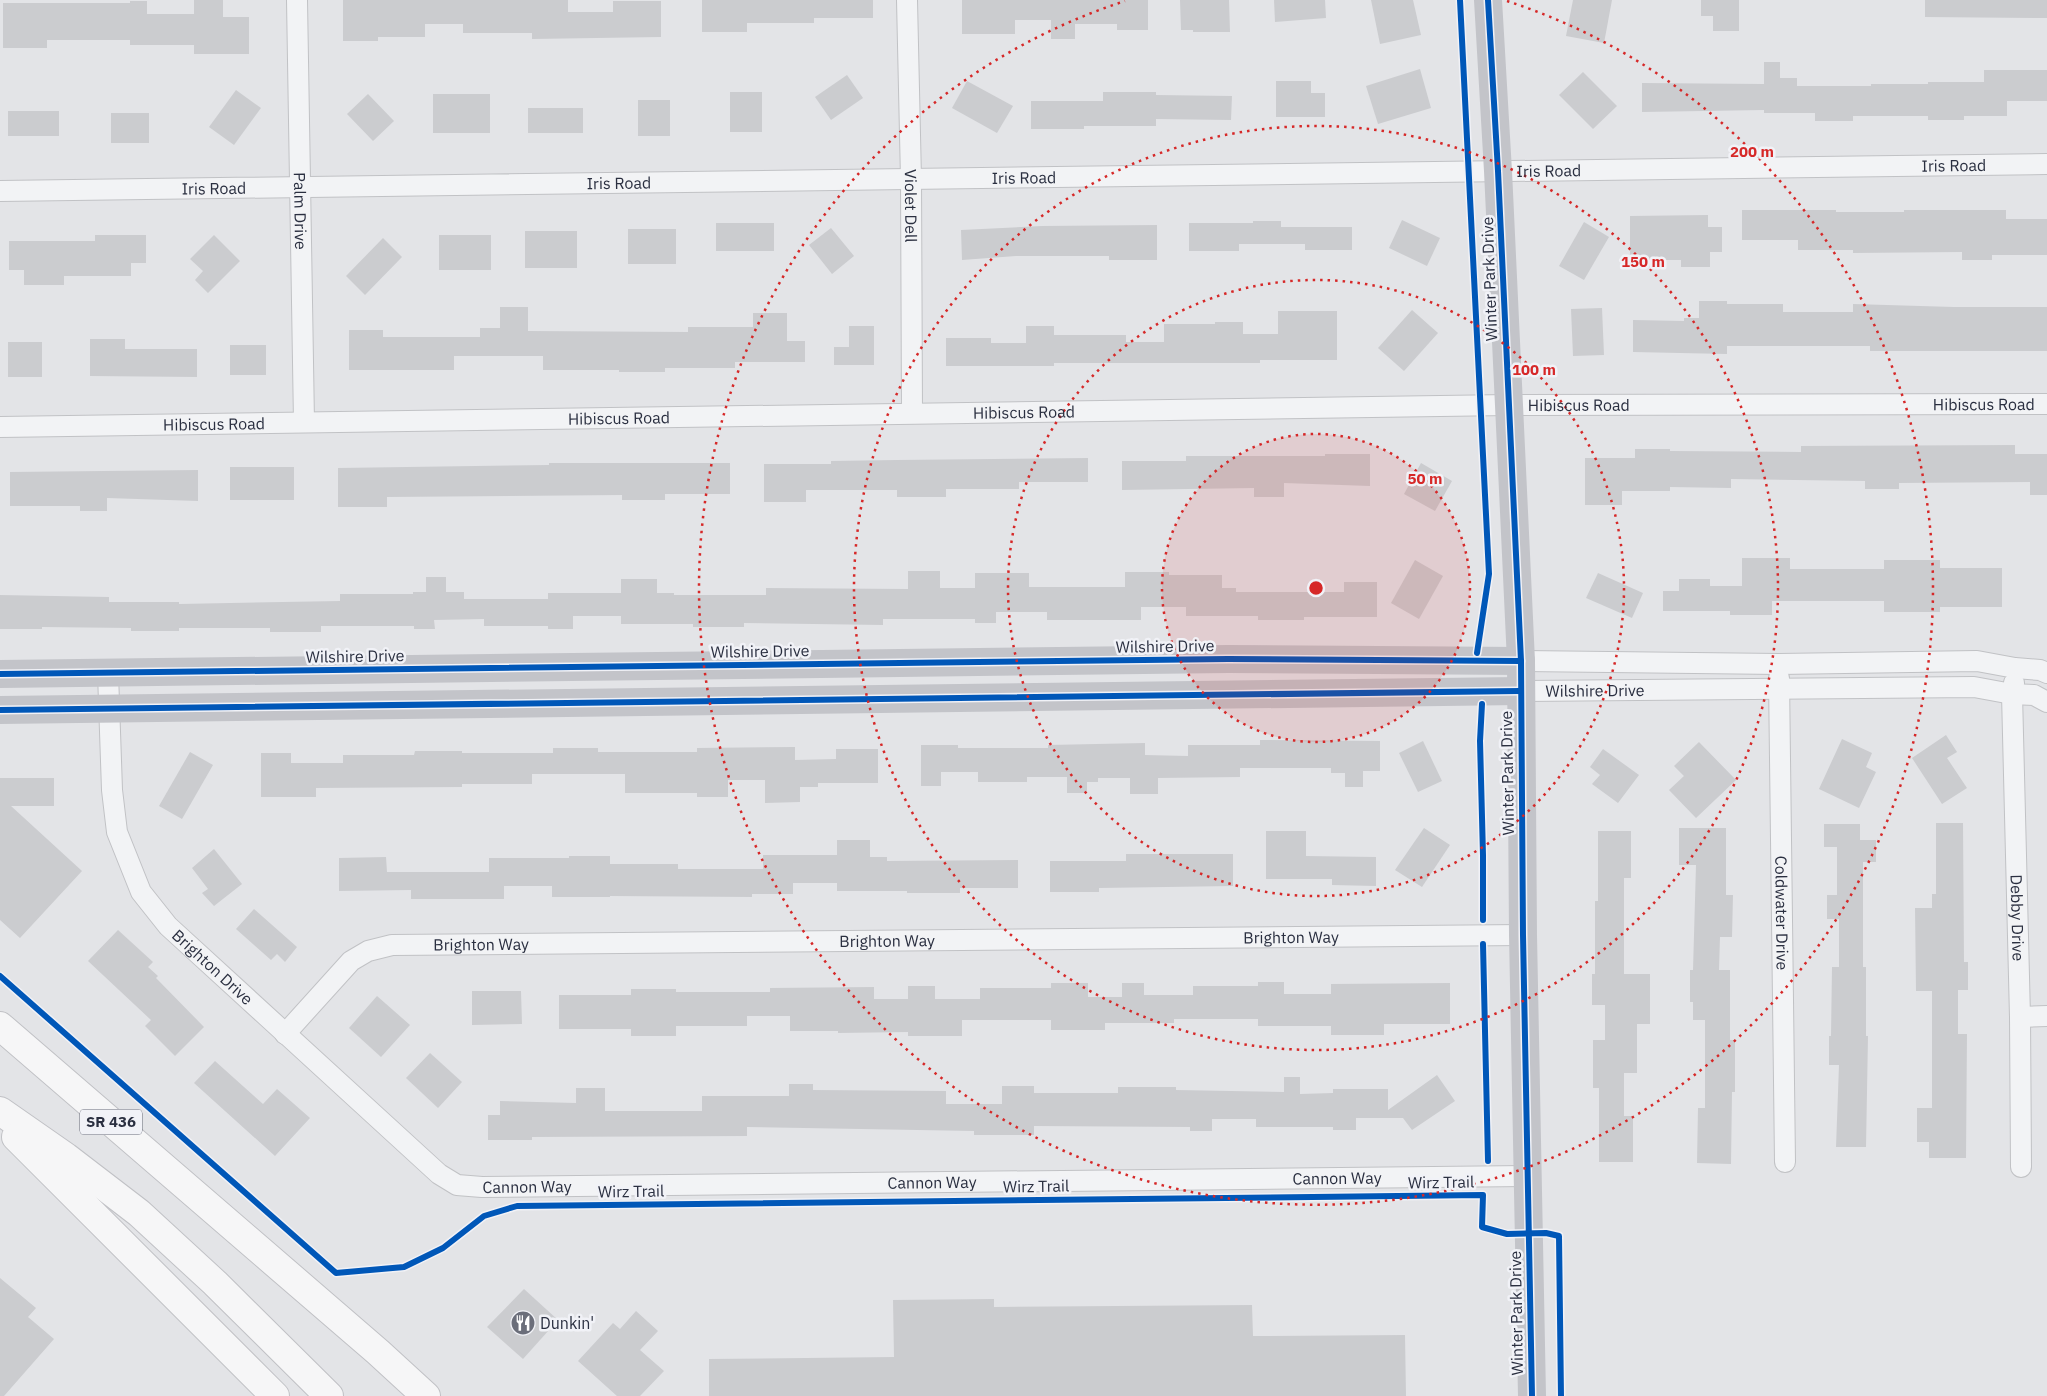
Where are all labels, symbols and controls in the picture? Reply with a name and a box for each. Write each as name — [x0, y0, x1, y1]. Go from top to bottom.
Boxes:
text: 200 m — [1730, 142, 1774, 161]
street label: Iris Road — [1921, 155, 1986, 176]
street label: Iris Road — [1516, 160, 1581, 181]
street label: Iris Road — [991, 167, 1056, 188]
street label: Violet Dell — [901, 169, 921, 243]
street label: Palm Drive — [290, 172, 311, 250]
street label: Iris Road — [586, 172, 651, 193]
street label: Iris Road — [182, 178, 246, 199]
street label: Winter Park Drive — [1477, 216, 1501, 342]
text: 150 m — [1621, 252, 1665, 271]
text: 100 m — [1512, 360, 1556, 379]
street label: Hibiscus Road — [1933, 394, 2035, 414]
street label: Hibiscus Road — [1528, 395, 1630, 415]
street label: Hibiscus Road — [973, 401, 1075, 423]
street label: Hibiscus Road — [568, 407, 670, 429]
street label: Hibiscus Road — [163, 413, 265, 435]
text: 50 m — [1408, 469, 1442, 488]
centre of rings — [1307, 579, 1325, 597]
street label: Wilshire Drive — [1115, 635, 1215, 657]
street label: Wilshire Drive — [710, 640, 810, 662]
street label: Wilshire Drive — [305, 645, 405, 667]
street label: Wilshire Drive — [1545, 680, 1645, 701]
street label: Winter Park Drive — [1496, 710, 1518, 835]
street label: Coldwater Drive — [1771, 856, 1793, 971]
street label: Debby Drive — [2006, 874, 2029, 962]
street label: Brighton Drive — [168, 925, 257, 1009]
street label: Brighton Way — [1243, 927, 1339, 947]
street label: Brighton Way — [839, 930, 935, 951]
street label: Brighton Way — [433, 934, 529, 955]
road number: SR 436 — [80, 1110, 142, 1134]
street label: Cannon Way — [1292, 1168, 1382, 1188]
street label: Wirz Trail — [1408, 1171, 1474, 1193]
street label: Cannon Way — [887, 1172, 977, 1193]
street label: Wirz Trail — [1003, 1175, 1069, 1197]
street label: Cannon Way — [482, 1176, 572, 1197]
street label: Wirz Trail — [598, 1180, 664, 1202]
street label: Winter Park Drive — [1505, 1250, 1527, 1375]
restaurant icon: Dunkin' — [510, 1310, 536, 1336]
place label: Dunkin' — [540, 1313, 594, 1333]

